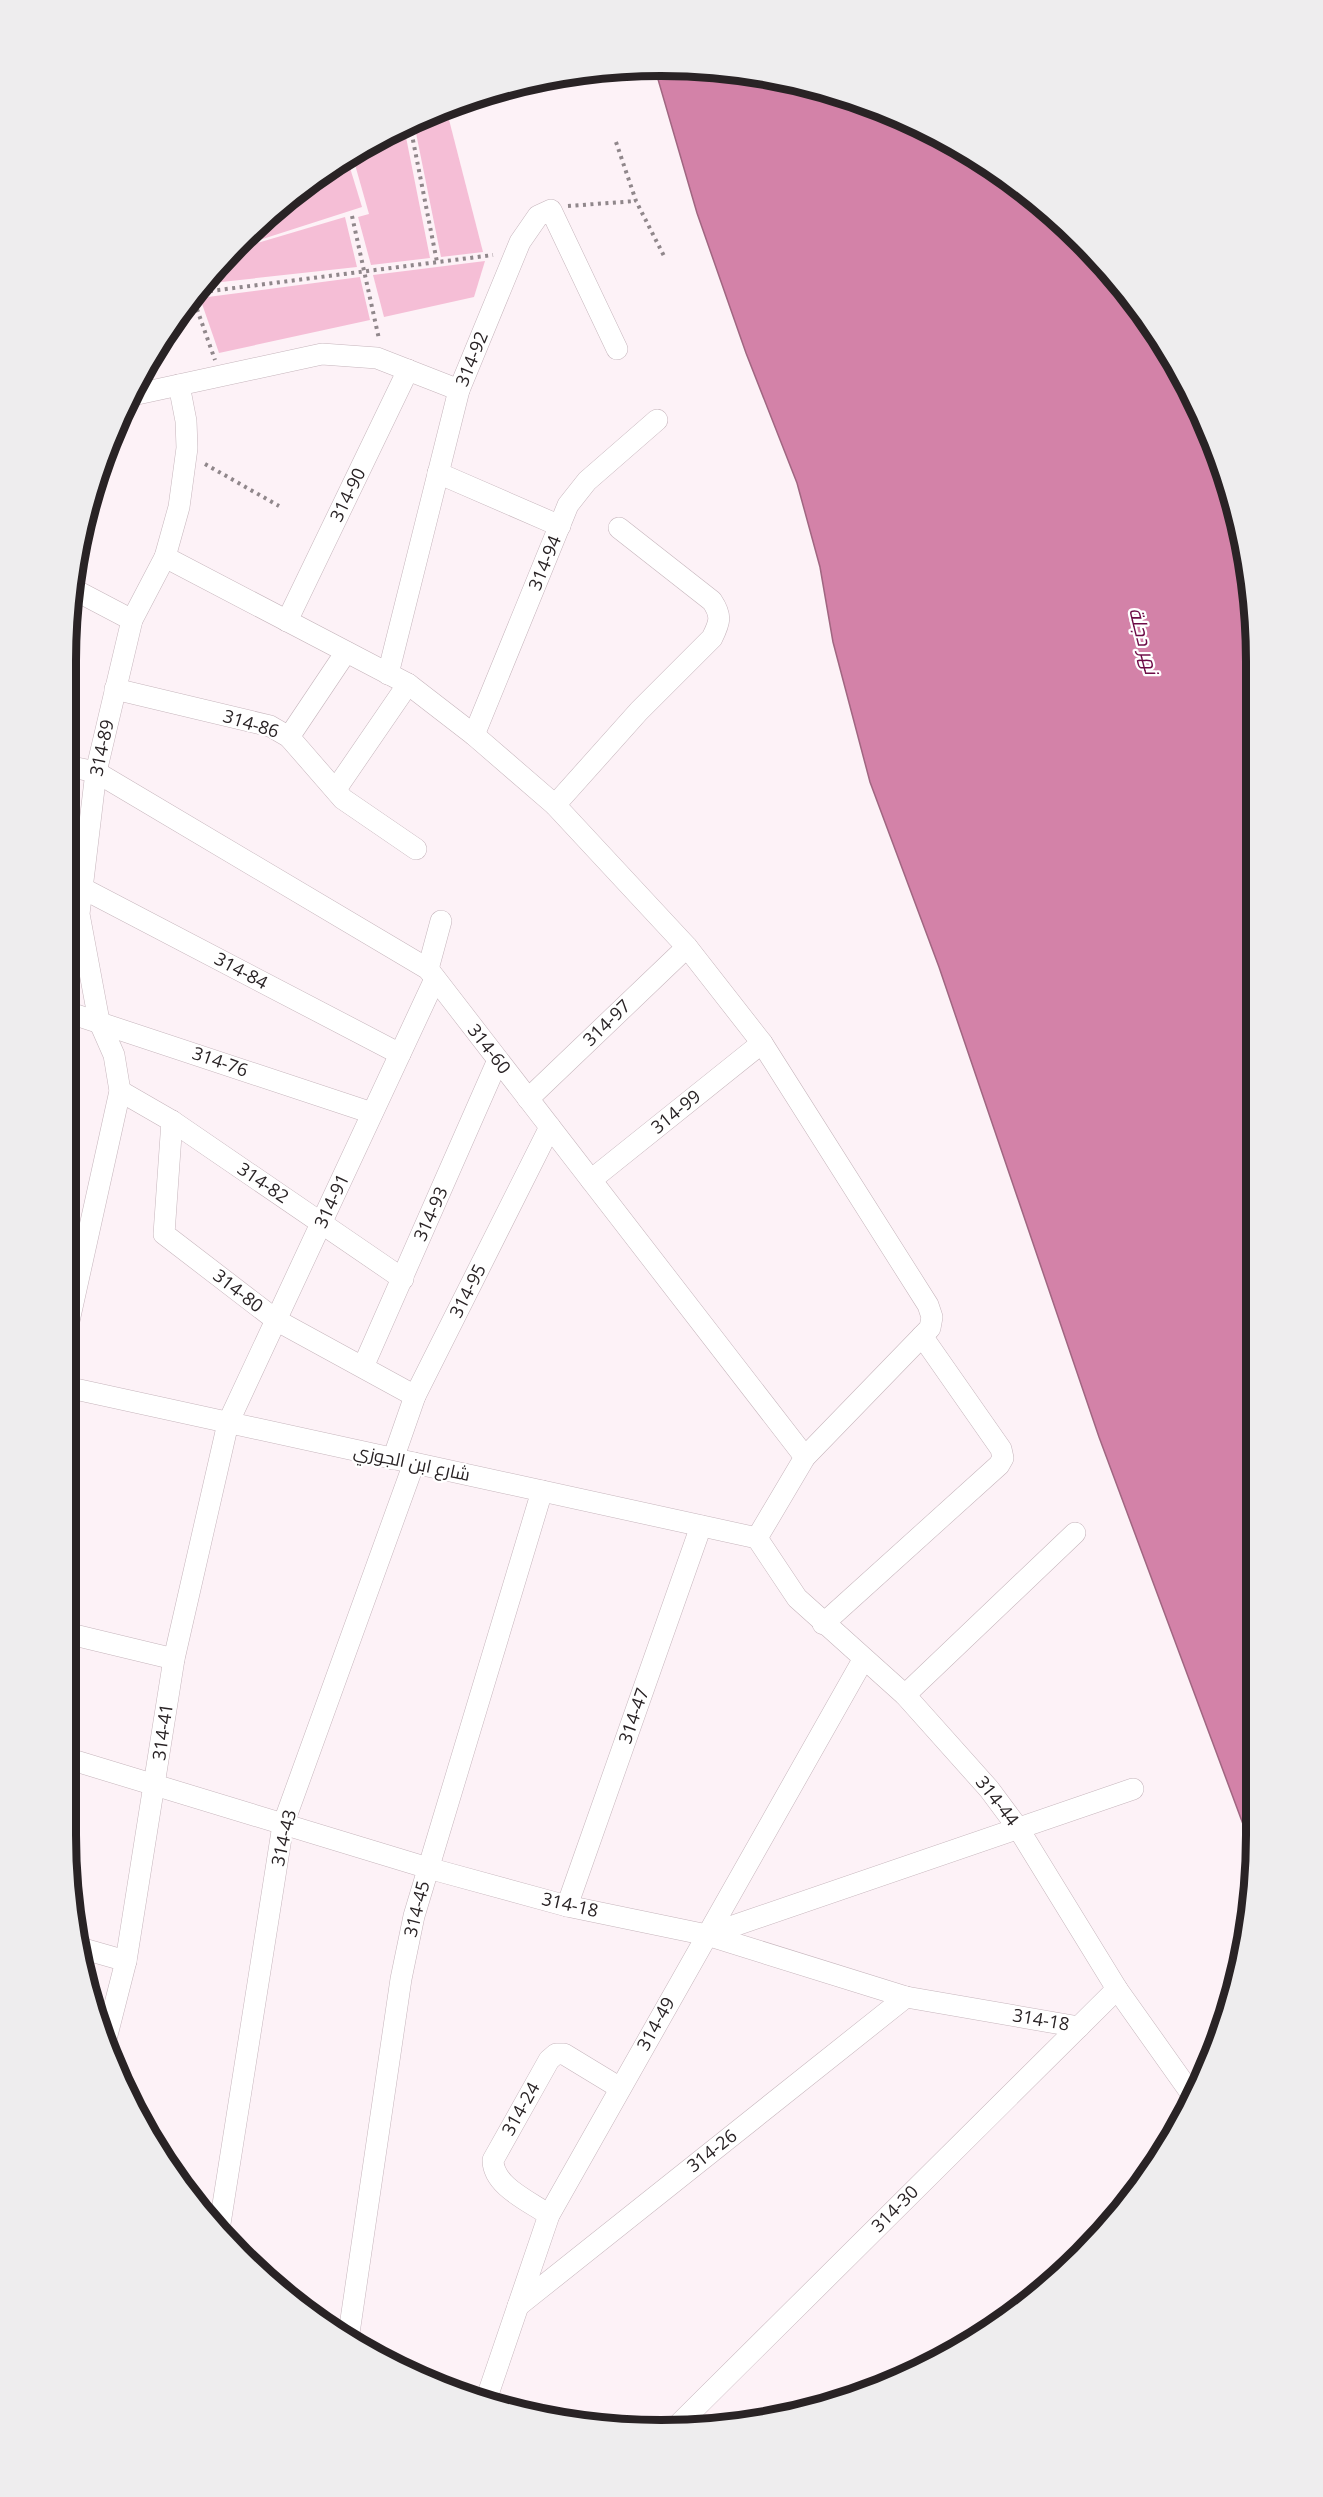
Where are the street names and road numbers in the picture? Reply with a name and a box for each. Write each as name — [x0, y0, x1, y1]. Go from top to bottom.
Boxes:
street label: 314-92 — [449, 328, 493, 390]
street label: 314-90 — [324, 464, 370, 526]
street label: 314-94 — [522, 532, 566, 594]
street label: 314-86 — [220, 703, 282, 743]
street label: 314-89 — [83, 717, 119, 778]
street label: 314-84 — [211, 946, 272, 994]
street label: 314-97 — [577, 994, 635, 1051]
street label: 314-60 — [463, 1018, 517, 1078]
street label: 314-76 — [189, 1040, 251, 1082]
street label: 314-99 — [646, 1084, 705, 1139]
street label: 314-82 — [233, 1156, 294, 1208]
street label: 314-91 — [308, 1170, 354, 1232]
street label: 314-93 — [407, 1183, 453, 1245]
street label: 314-95 — [443, 1260, 491, 1322]
street label: 314-80 — [209, 1263, 269, 1317]
street label: شارع ابن الجوزي — [351, 1438, 473, 1489]
street label: 314-47 — [612, 1685, 654, 1747]
street label: 314-41 — [146, 1702, 178, 1762]
street label: 314-44 — [971, 1770, 1025, 1830]
street label: 314-43 — [265, 1807, 301, 1868]
street label: 314-45 — [397, 1878, 435, 1939]
street label: 314-18 — [540, 1886, 601, 1922]
street label: 314-49 — [631, 1993, 680, 2054]
street label: 314-18 — [1011, 2002, 1071, 2036]
street label: 314-24 — [496, 2078, 545, 2139]
street label: 314-26 — [681, 2123, 741, 2177]
street label: 314-30 — [866, 2180, 923, 2237]

